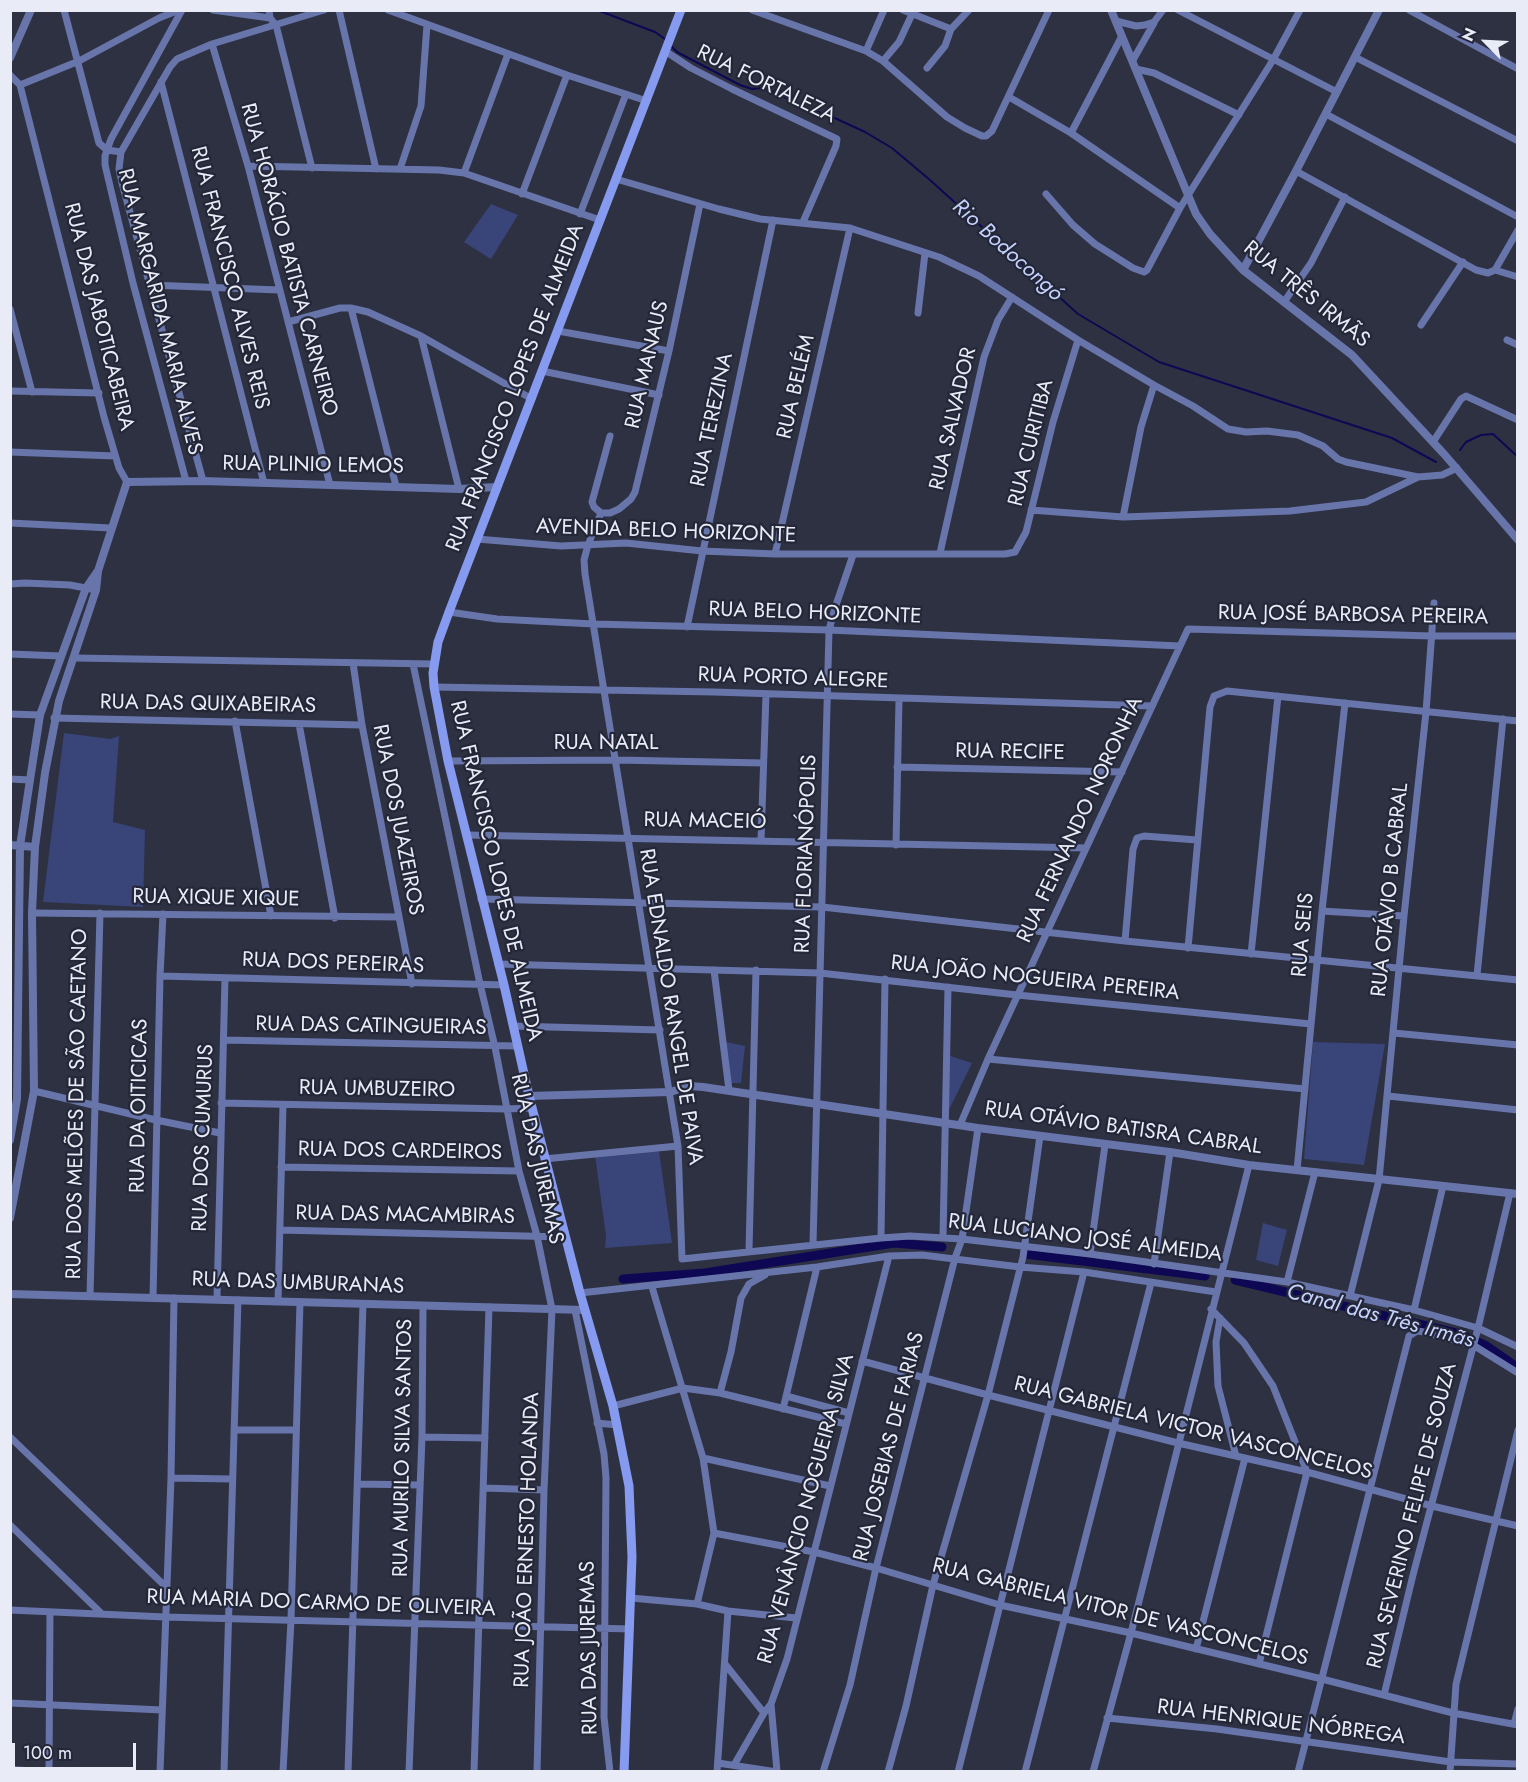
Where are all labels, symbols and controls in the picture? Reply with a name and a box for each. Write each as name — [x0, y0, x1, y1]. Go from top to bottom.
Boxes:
north arrow — [1456, 12, 1516, 72]
text: N — [1456, 24, 1482, 45]
street label: RUA FORTALEZA — [692, 40, 840, 130]
street label: RUA HORÁCIO BATISTA CARNEIRO — [234, 101, 342, 419]
street label: RUA FRANCISCO ALVES REIS — [184, 144, 274, 412]
street label: RUA MARGARIDA MARIA ALVES — [111, 166, 207, 458]
water label: Rio Bodocongó — [946, 194, 1068, 308]
street label: RUA DAS JABOTICABEIRA — [57, 201, 139, 433]
street label: RUA FRANCISCO LOPES DE ALMEIDA — [442, 221, 590, 555]
street label: RUA TRÊS IRMÃS — [1238, 236, 1374, 354]
street label: RUA MANAUS — [621, 298, 675, 432]
street label: RUA BELÉM — [773, 332, 821, 442]
street label: RUA SALVADOR — [925, 345, 983, 493]
street label: RUA TEREZINA — [686, 351, 740, 489]
street label: RUA CURITIBA — [1004, 377, 1060, 509]
street label: RUA PLINIO LEMOS — [222, 452, 404, 480]
street label: AVENIDA BELO HORIZONTE — [535, 515, 797, 549]
street label: RUA BELO HORIZONTE — [708, 598, 922, 630]
street label: RUA JOSÉ BARBOSA PEREIRA — [1218, 601, 1488, 631]
street label: RUA PORTO ALEGRE — [697, 663, 889, 695]
street label: RUA DAS QUIXABEIRAS — [100, 691, 316, 719]
street label: RUA FERNANDO NORONHA — [1013, 693, 1149, 947]
street label: RUA FRANCISCO LOPES DE ALMEIDA — [444, 698, 546, 1044]
street label: RUA DOS JUAZEIROS — [366, 722, 428, 918]
street label: RUA NATAL — [554, 731, 658, 757]
street label: RUA RECIFE — [955, 739, 1065, 767]
street label: RUA FLORIANÓPOLIS — [791, 754, 823, 954]
street label: RUA OTÁVIO B CABRAL — [1367, 782, 1415, 998]
street label: RUA MACEIÓ — [643, 808, 767, 836]
street label: RUA EDNALDO RANGEL DE PAIVA — [633, 847, 707, 1167]
street label: RUA XIQUE XIQUE — [132, 885, 300, 913]
street label: RUA SEIS — [1288, 892, 1320, 978]
street label: RUA DOS MELÕES DE SÃO CAETANO — [62, 928, 94, 1280]
street label: RUA DOS PEREIRAS — [241, 948, 425, 980]
street label: RUA JOÃO NOGUEIRA PEREIRA — [889, 951, 1181, 1007]
street label: RUA DAS CATINGUEIRAS — [255, 1012, 487, 1042]
street label: RUA DA OITICICAS — [126, 1019, 154, 1193]
street label: RUA DOS CUMURUS — [188, 1044, 220, 1232]
street label: RUA DAS JUREMAS — [504, 1071, 568, 1247]
street label: RUA UMBUZEIRO — [299, 1076, 455, 1104]
street label: RUA OTÁVIO BATISRA CABRAL — [983, 1097, 1263, 1161]
street label: RUA DOS CARDEIROS — [298, 1138, 502, 1166]
street label: RUA DAS MACAMBIRAS — [295, 1201, 515, 1231]
street label: RUA LUCIANO JOSÉ ALMEIDA — [947, 1210, 1223, 1268]
street label: RUA DAS UMBURANAS — [191, 1268, 405, 1300]
water label: Canal das Três Irmãs — [1284, 1279, 1476, 1355]
street label: RUA MURILO SILVA SANTOS — [389, 1319, 419, 1577]
street label: RUA JOSEBIAS DE FARIAS — [849, 1330, 931, 1564]
street label: RUA VENÂNCIO NOGUEIRA SILVA — [753, 1351, 861, 1667]
street label: RUA SEVERINO FELIPE DE SOUZA — [1363, 1360, 1463, 1672]
street label: RUA GABRIELA VICTOR VASCONCELOS — [1011, 1372, 1375, 1486]
street label: RUA JOÃO ERNESTO HOLANDA — [510, 1392, 546, 1688]
street label: RUA GABRIELA VITOR DE VASCONCELOS — [929, 1554, 1311, 1672]
street label: RUA DAS JUREMAS — [576, 1561, 604, 1735]
street label: RUA MARIA DO CARMO DE OLIVEIRA — [146, 1585, 496, 1623]
street label: RUA HENRIQUE NÓBREGA — [1155, 1695, 1407, 1751]
scale bar — [15, 1731, 140, 1769]
text: 100 m — [23, 1740, 72, 1766]

